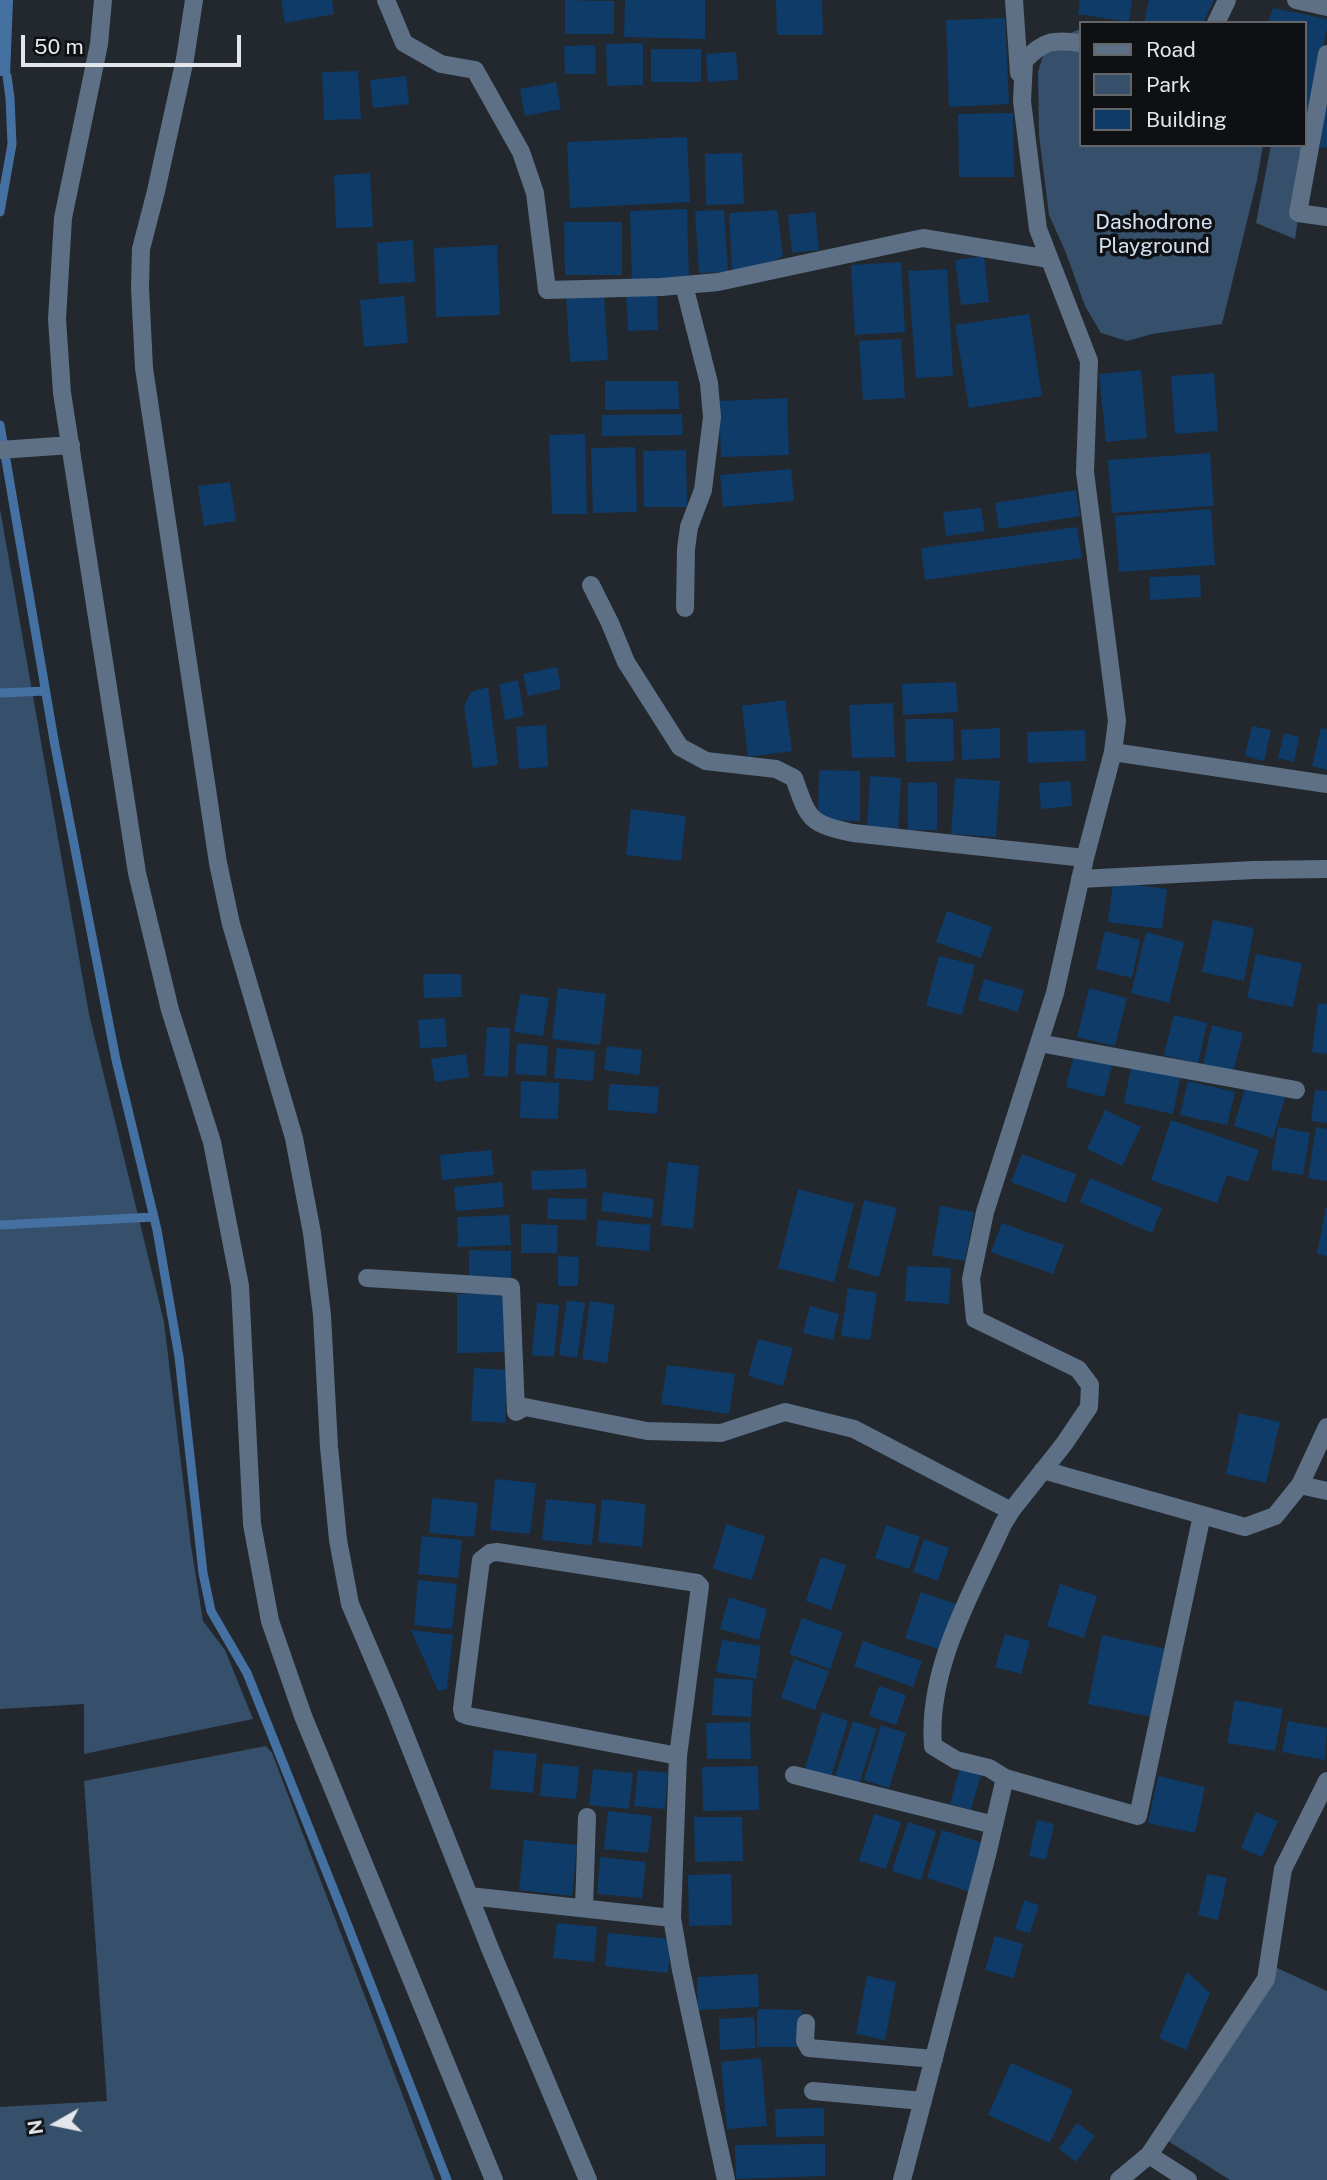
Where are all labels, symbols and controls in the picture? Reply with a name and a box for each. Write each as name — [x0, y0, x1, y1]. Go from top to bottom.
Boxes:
scale bar — [24, 21, 245, 65]
legend — [1078, 21, 1306, 147]
text: 50 m — [34, 34, 84, 59]
text: Road — [1146, 37, 1196, 62]
text: Park — [1146, 72, 1191, 97]
text: Building — [1146, 107, 1227, 132]
park label: Dashodrone Playground — [1095, 210, 1213, 260]
north arrow — [21, 2089, 91, 2159]
text: N — [23, 2118, 47, 2136]

